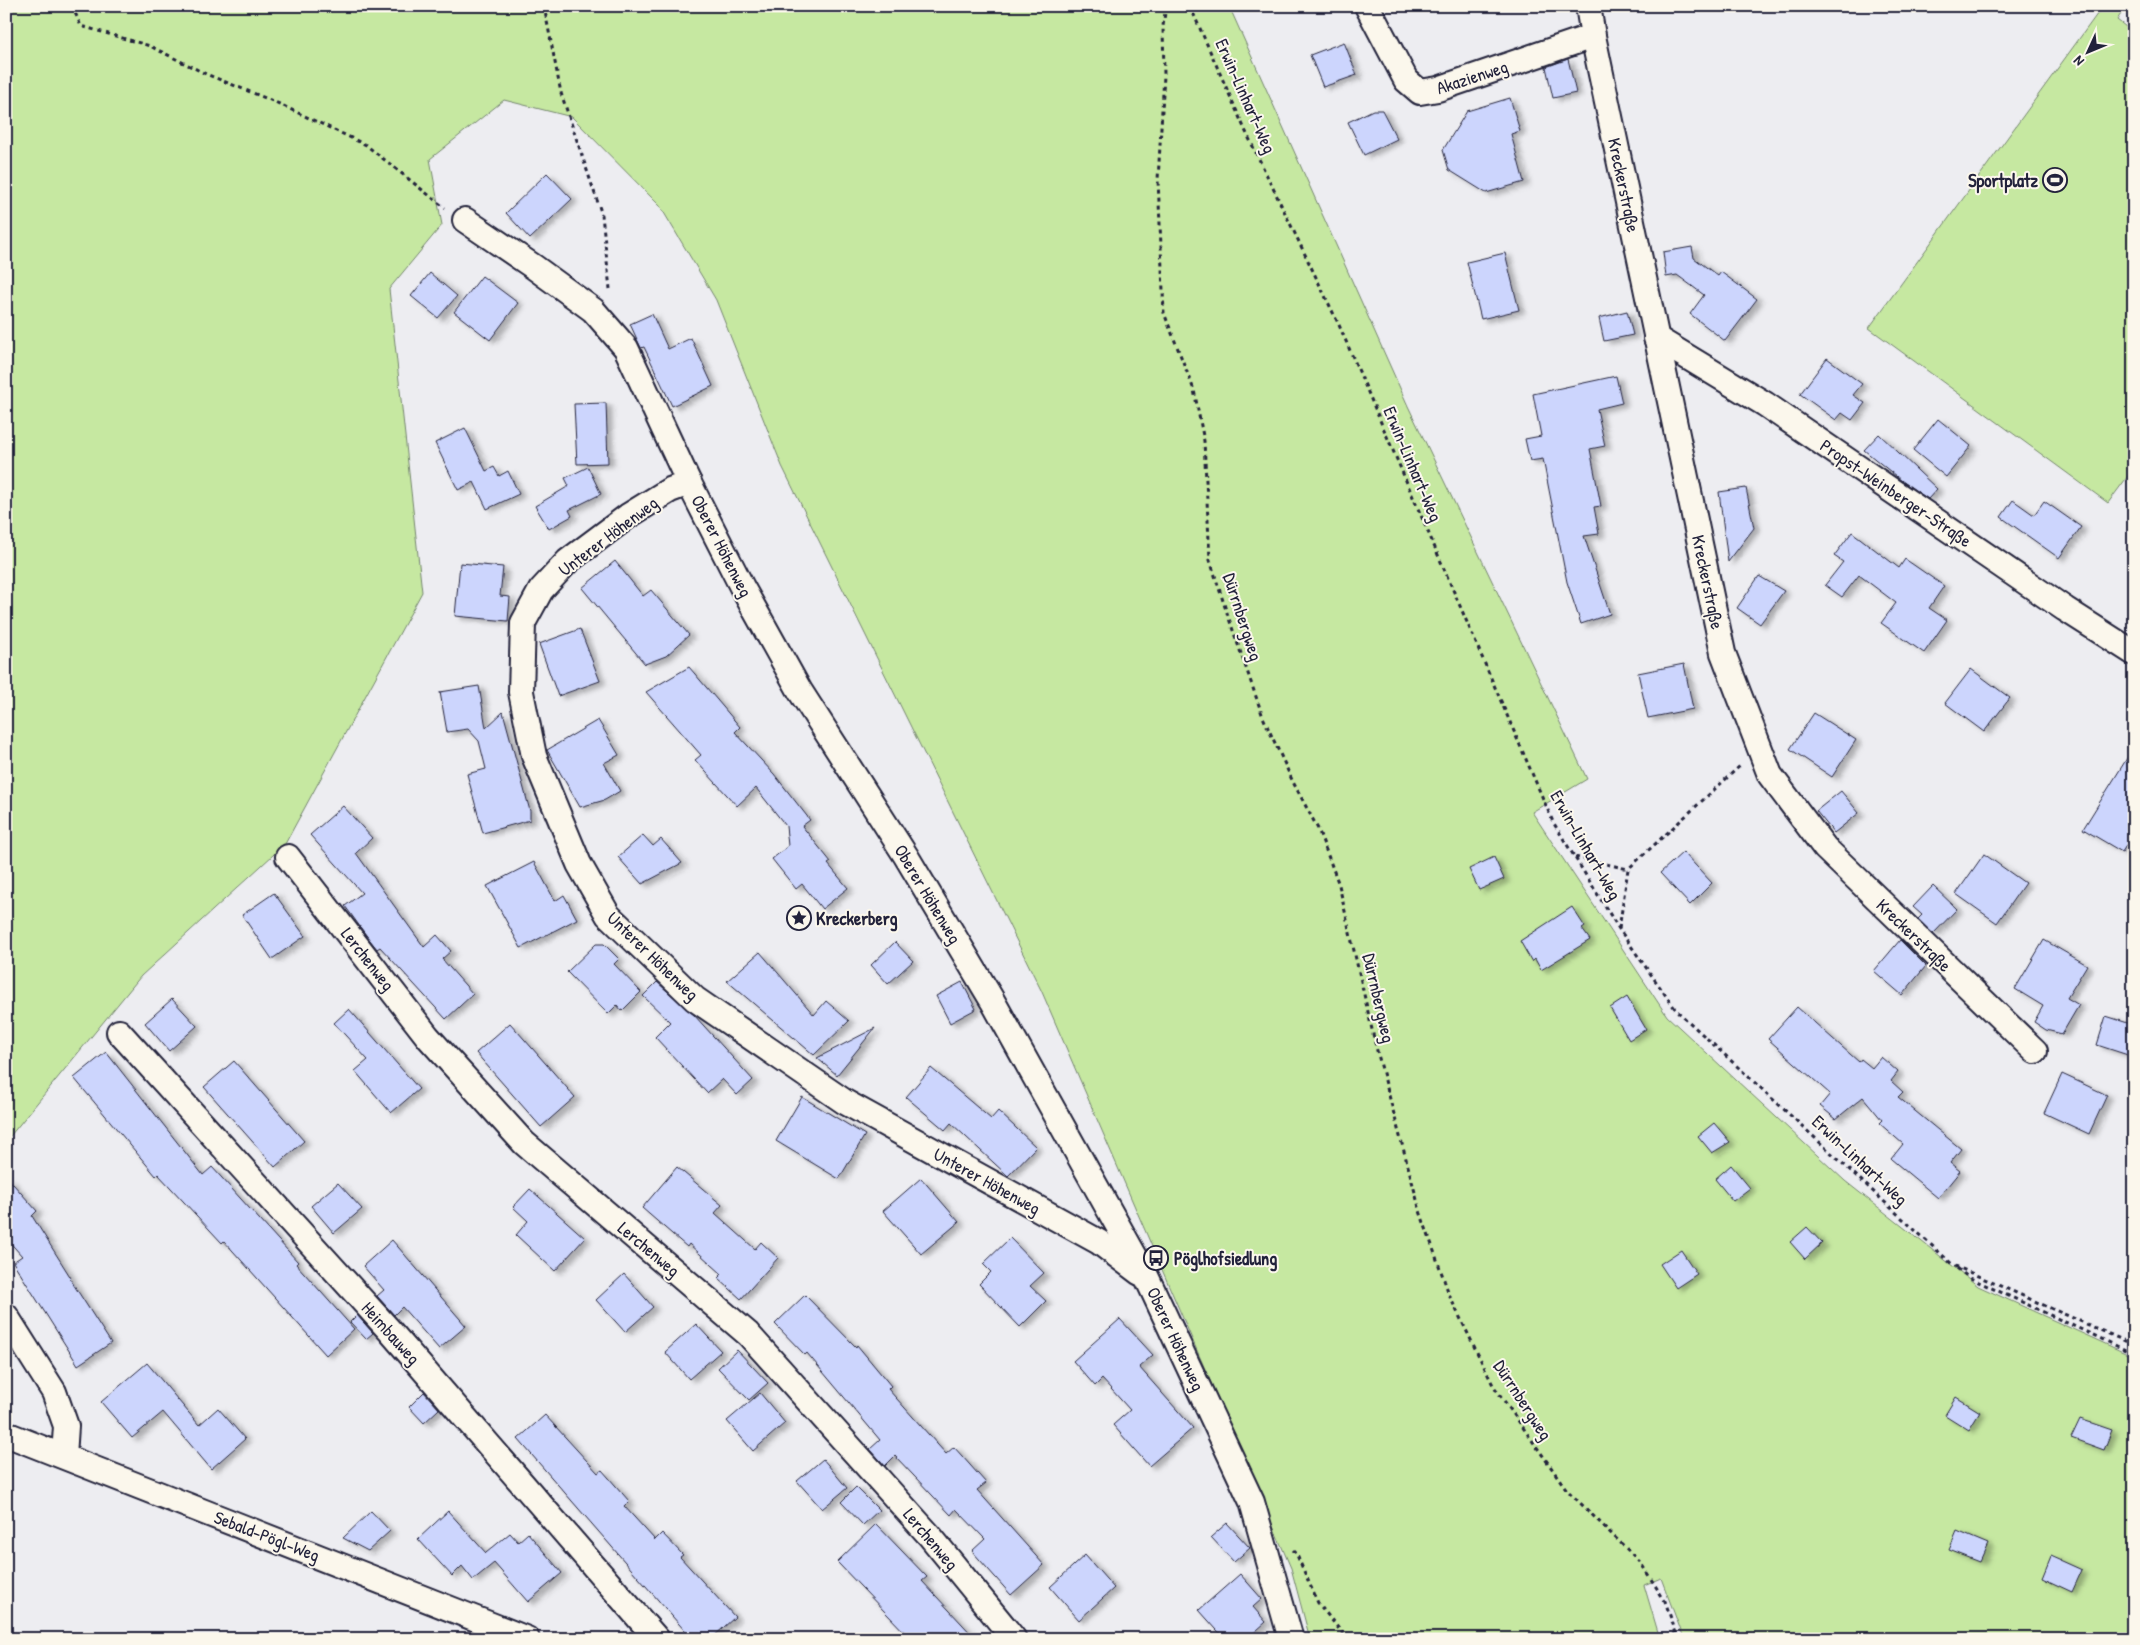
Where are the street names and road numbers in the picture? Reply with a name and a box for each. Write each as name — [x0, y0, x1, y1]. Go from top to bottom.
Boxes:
street label: Erwin-Linhart-Weg — [1210, 35, 1282, 157]
street label: Akazienweg — [1433, 54, 1511, 100]
street label: Kreckerstraße — [1602, 136, 1646, 234]
street label: Erwin-Linhart-Weg — [1378, 403, 1448, 525]
street label: Propst-Weinberger-Straße — [1815, 433, 1977, 553]
street label: Unterer Höhenweg — [553, 490, 663, 582]
street label: Oberer Höhenweg — [685, 491, 759, 601]
street label: Kreckerstraße — [1686, 533, 1730, 631]
street label: Dürrnbergweg — [1217, 570, 1269, 664]
street label: Erwin-Linhart-Weg — [1544, 786, 1628, 904]
street label: Oberer Höhenweg — [888, 840, 968, 948]
street label: Kreckerstraße — [1871, 893, 1957, 977]
street label: Unterer Höhenweg — [602, 906, 704, 1006]
street label: Lerchenweg — [335, 922, 401, 996]
street label: Dürrnbergweg — [1357, 951, 1401, 1045]
street label: Erwin-Linhart-Weg — [1807, 1109, 1913, 1211]
street label: Unterer Höhenweg — [929, 1141, 1045, 1221]
street label: Lerchenweg — [613, 1216, 685, 1282]
street label: Oberer Höhenweg — [1141, 1283, 1211, 1395]
street label: Heimbauweg — [356, 1296, 426, 1370]
street label: Dürrnbergweg — [1488, 1355, 1558, 1445]
street label: Lerchenweg — [898, 1503, 964, 1575]
street label: Sebald-Pögl-Weg — [211, 1504, 323, 1568]

